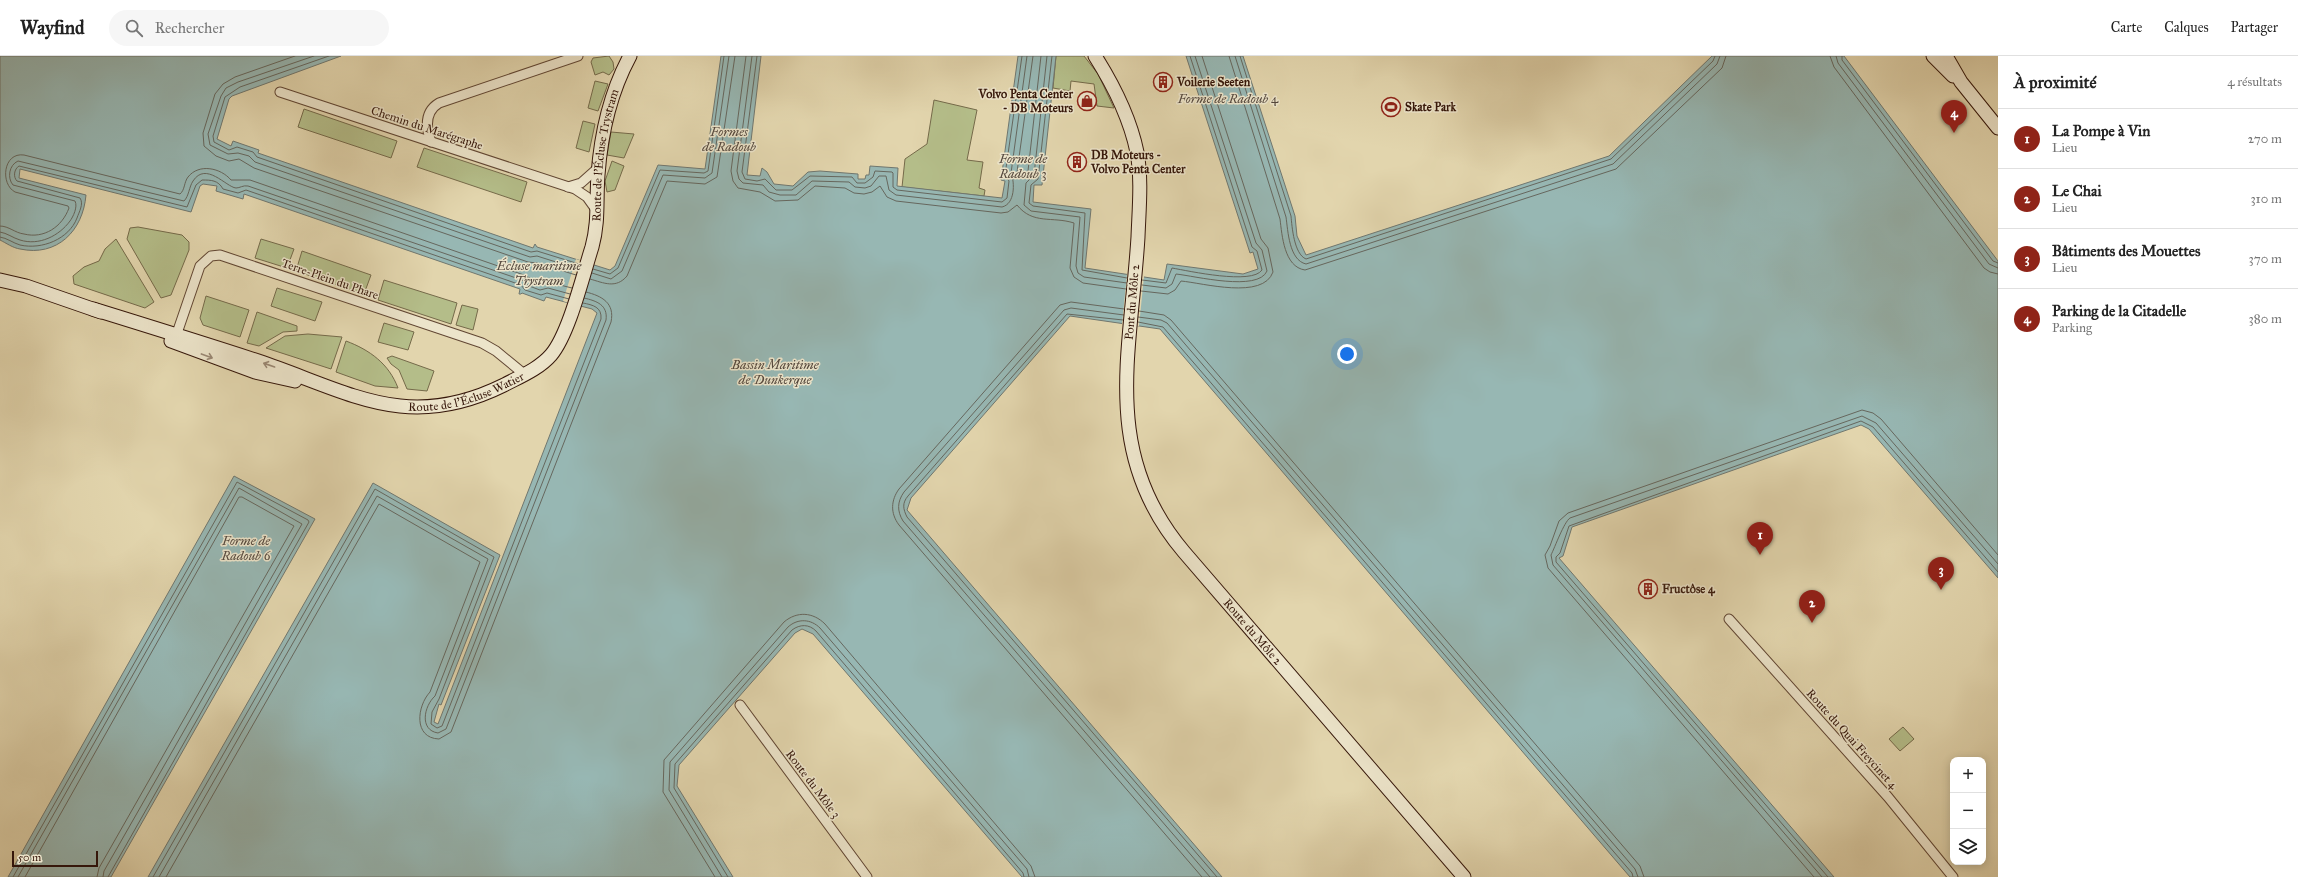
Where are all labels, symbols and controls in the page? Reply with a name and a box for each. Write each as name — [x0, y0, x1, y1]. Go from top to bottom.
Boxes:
search box — [109, 10, 389, 46]
text: Wayfind — [20, 16, 85, 39]
icon: search — [123, 17, 145, 39]
text: Rechercher — [155, 19, 224, 37]
text: Carte — [2111, 19, 2142, 36]
text: Calques — [2164, 19, 2209, 36]
text: Partager — [2231, 19, 2278, 36]
building icon: Voilerie Seeten — [1152, 71, 1174, 93]
text: À proximité — [2014, 72, 2097, 93]
text: 4 résultats — [2227, 74, 2282, 90]
place label: Voilerie Seeten — [1176, 75, 1251, 89]
street label: Route de l'Écluse Trystram — [589, 87, 622, 222]
place label: Volvo Penta Center - DB Moteurs — [978, 87, 1074, 115]
shop icon: Volvo Penta Center - DB Moteurs — [1076, 90, 1098, 112]
water label: Forme de Radoub 4 — [1177, 91, 1279, 107]
sports icon: Skate Park — [1380, 96, 1402, 118]
place label: Skate Park — [1405, 100, 1456, 114]
pin: 4 — [1941, 100, 1967, 133]
street label: Chemin du Marégraphe — [369, 103, 485, 154]
text: La Pompe à Vin — [2052, 122, 2150, 140]
water label: Formes de Radoub — [701, 124, 756, 155]
text: 1 — [2024, 131, 2030, 147]
text: 270 m — [2248, 131, 2282, 147]
text: Lieu — [2052, 140, 2077, 156]
place label: DB Moteurs - Volvo Penta Center — [1090, 148, 1186, 176]
water label: Forme de Radoub 3 — [998, 151, 1048, 182]
building icon: DB Moteurs - Volvo Penta Center — [1066, 151, 1088, 173]
text: Le Chai — [2052, 182, 2102, 200]
text: 2 — [2024, 191, 2030, 207]
text: 310 m — [2250, 191, 2282, 207]
text: Lieu — [2052, 200, 2077, 216]
text: Bâtiments des Mouettes — [2052, 242, 2201, 260]
text: 3 — [2024, 251, 2030, 267]
text: 370 m — [2249, 251, 2282, 267]
street label: Terre-Plein du Phare — [280, 256, 380, 302]
water label: Écluse maritime Trystram — [496, 257, 583, 289]
text: Lieu — [2052, 260, 2077, 276]
street label: Pont du Môle 2 — [1122, 263, 1142, 340]
text: Parking de la Citadelle — [2052, 302, 2186, 320]
text: 4 — [2023, 311, 2031, 327]
text: 380 m — [2249, 311, 2282, 327]
text: Parking — [2052, 320, 2092, 336]
your location — [1337, 344, 1357, 364]
one-way arrow — [201, 352, 213, 360]
water label: Bassin Maritime de Dunkerque — [730, 357, 820, 388]
one-way arrow — [263, 361, 276, 368]
street label: Route de l'Écluse Watier — [408, 369, 527, 414]
pin: 1 — [1747, 522, 1773, 555]
water label: Forme de Radoub 6 — [221, 533, 272, 564]
pin: 3 — [1928, 557, 1954, 590]
building icon: Fructôse 4 — [1637, 578, 1659, 600]
place label: Fructôse 4 — [1662, 582, 1716, 597]
pin: 2 — [1799, 590, 1825, 623]
street label: Route du Môle 2 — [1220, 596, 1285, 668]
street label: Route du Quai Freycinet 4 — [1804, 686, 1901, 792]
street label: Route du Môle 3 — [783, 747, 843, 821]
map controls — [1950, 757, 1986, 865]
button: + — [1950, 757, 1986, 793]
button: − — [1950, 793, 1986, 829]
button: layers — [1950, 829, 1986, 865]
scale bar — [12, 849, 98, 868]
text: 50 m — [18, 851, 41, 864]

